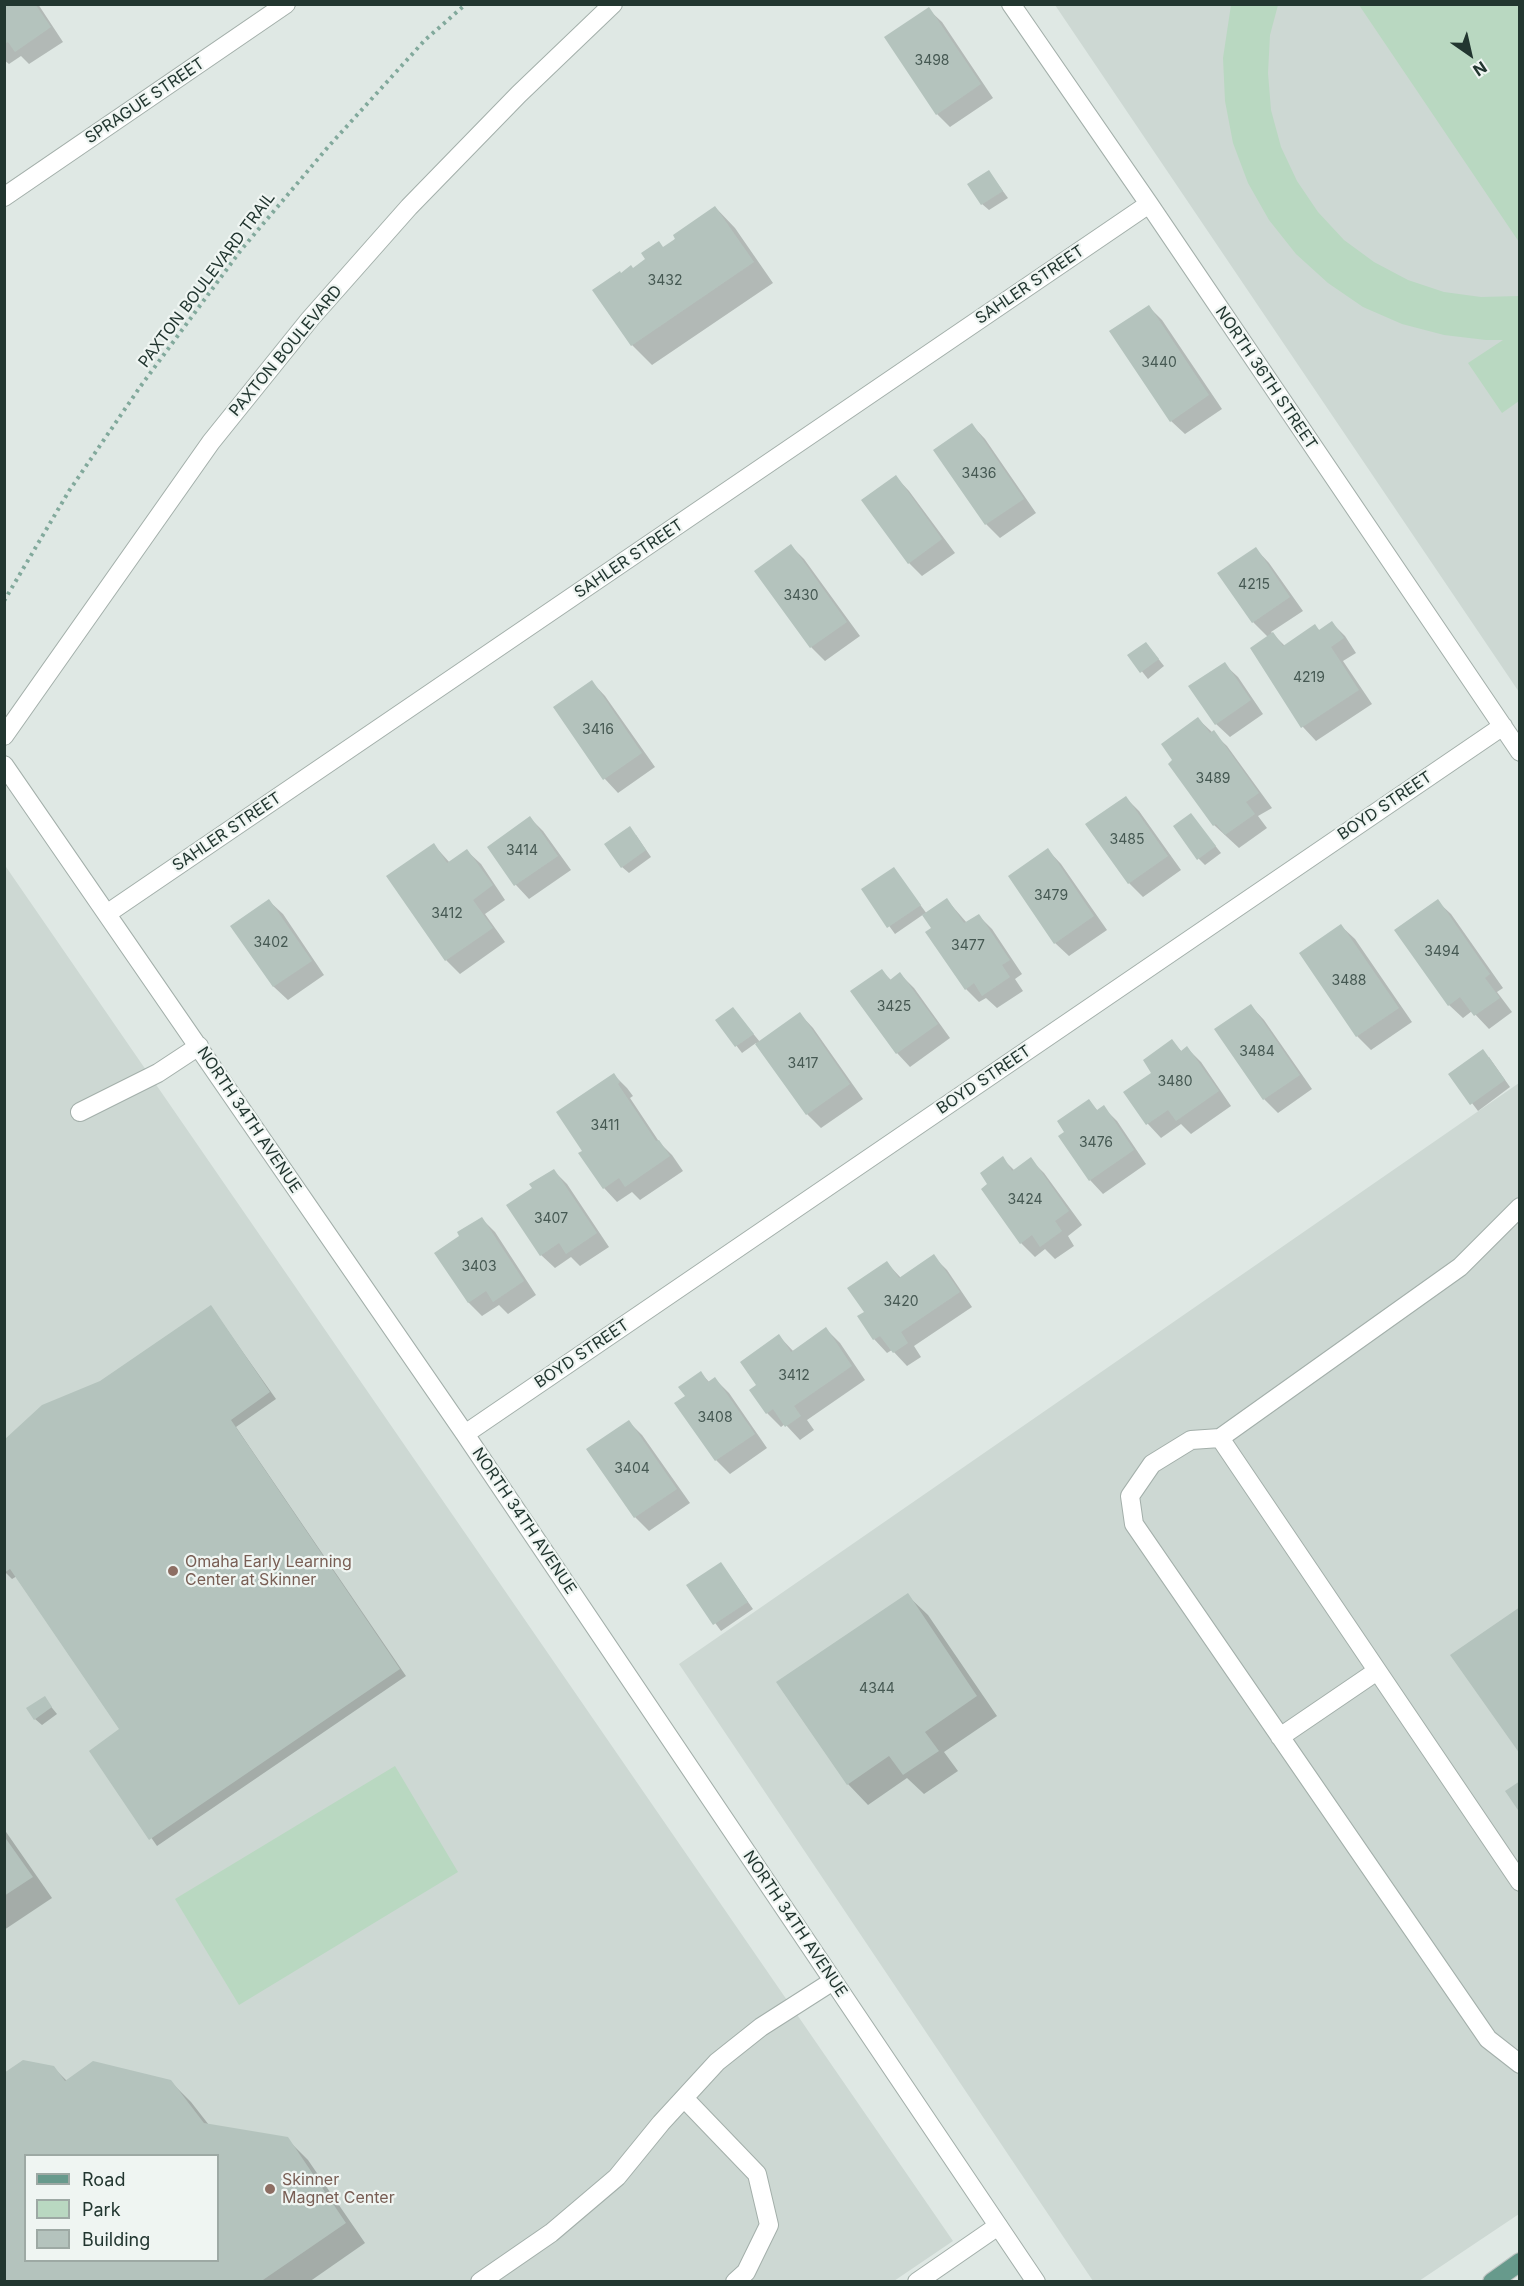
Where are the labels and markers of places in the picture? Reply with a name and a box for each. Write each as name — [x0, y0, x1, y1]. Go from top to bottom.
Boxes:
place label: Omaha Early Learning Center at Skinner — [185, 1552, 352, 1590]
marker: Omaha Early Learning Center at Skinner — [166, 1564, 180, 1578]
place label: Skinner Magnet Center — [282, 2170, 395, 2208]
marker: Skinner Magnet Center — [263, 2182, 277, 2196]

